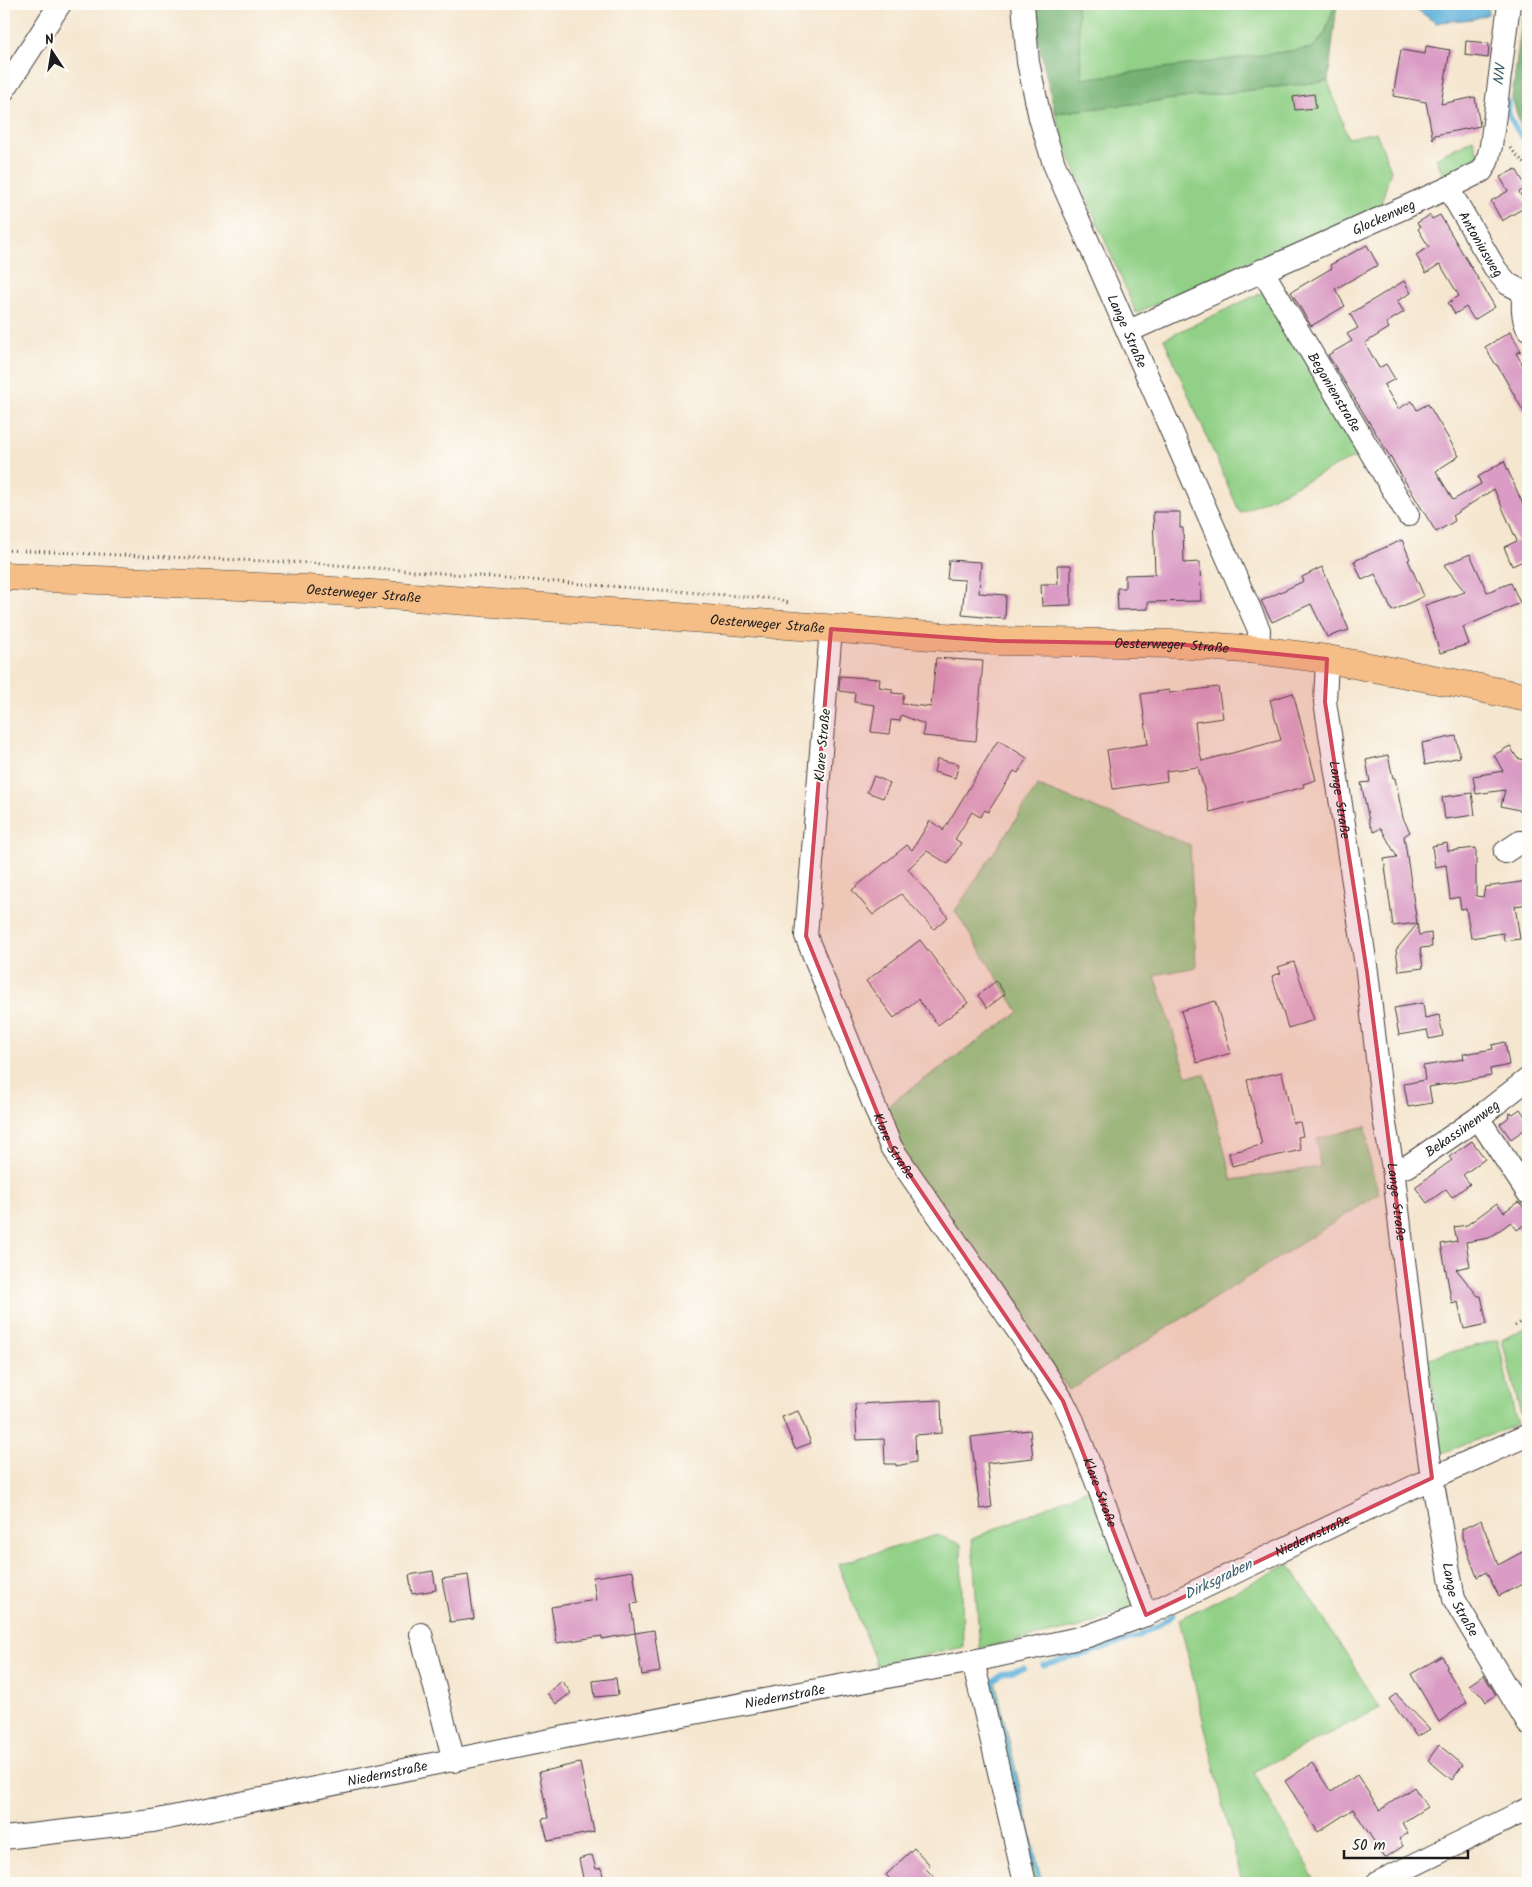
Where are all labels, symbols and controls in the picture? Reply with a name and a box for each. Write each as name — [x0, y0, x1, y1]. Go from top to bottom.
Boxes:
north arrow — [28, 28, 78, 78]
text: N — [43, 29, 56, 52]
water label: NN — [1487, 61, 1513, 87]
street label: Glockenweg — [1349, 194, 1419, 242]
street label: Antoniusweg — [1452, 207, 1508, 283]
street label: Lange Straße — [1101, 291, 1153, 373]
street label: Begonienstraße — [1301, 348, 1367, 437]
street label: Oesterweger Straße — [305, 579, 422, 610]
street label: Oesterweger Straße — [709, 609, 826, 640]
street label: Oesterweger Straße — [1114, 633, 1230, 660]
street label: Klare Straße — [809, 707, 837, 783]
street label: Lange Straße — [1322, 759, 1356, 841]
street label: Bekassinenweg — [1421, 1095, 1505, 1163]
street label: Klare Straße — [866, 1110, 921, 1185]
street label: Lange Straße — [1380, 1161, 1412, 1243]
street label: Klare Straße — [1076, 1454, 1123, 1532]
street label: Niedernstraße — [1271, 1508, 1355, 1564]
water label: Dirksgraben — [1180, 1553, 1258, 1607]
street label: Lange Straße — [1436, 1561, 1484, 1642]
street label: Niedernstraße — [743, 1679, 828, 1715]
street label: Niedernstraße — [345, 1755, 430, 1793]
scale bar — [1344, 1827, 1468, 1859]
text: 50 m — [1352, 1834, 1386, 1858]

